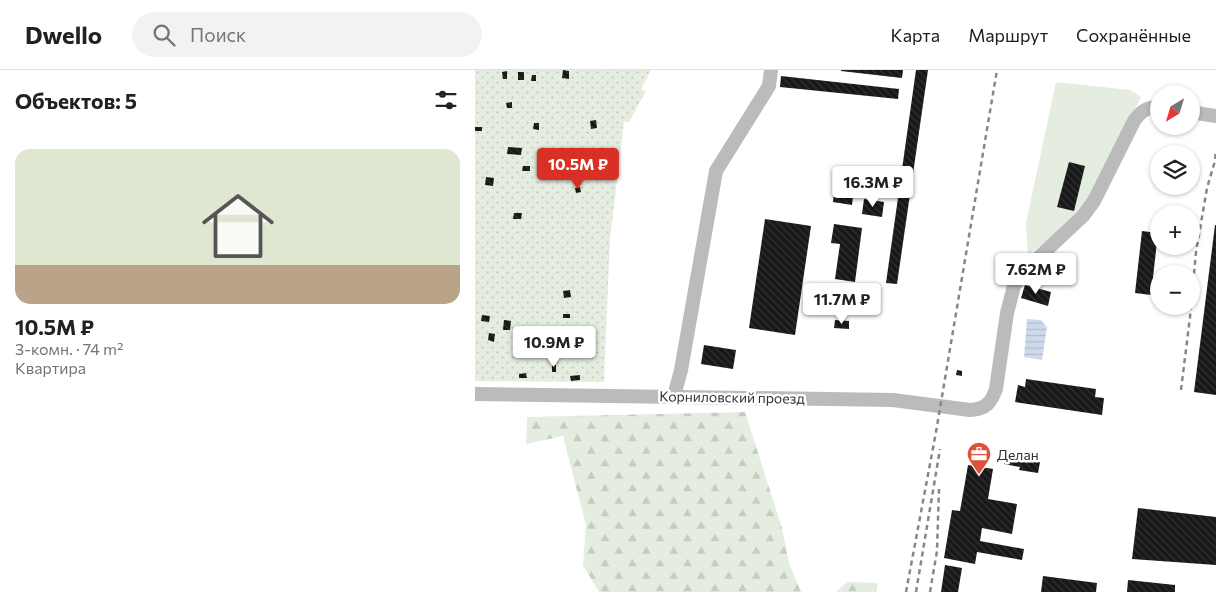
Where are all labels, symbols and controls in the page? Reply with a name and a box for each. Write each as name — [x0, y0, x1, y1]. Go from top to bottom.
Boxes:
search box — [132, 12, 482, 57]
text: Dwello — [25, 20, 102, 49]
icon: search — [150, 21, 178, 49]
text: Поиск — [190, 23, 246, 46]
text: Карта — [891, 24, 940, 46]
text: Маршрут — [968, 24, 1048, 46]
text: Сохранённые — [1076, 24, 1191, 46]
north arrow — [1150, 85, 1200, 135]
map controls — [1150, 85, 1200, 315]
icon: filters — [432, 86, 460, 114]
text: Объектов: 5 — [15, 88, 137, 113]
button: layers — [1150, 145, 1200, 195]
pin: 10.5M ₽ — [532, 148, 624, 190]
text: 10.5M ₽ — [548, 154, 608, 173]
pin: 16.3M ₽ — [827, 166, 919, 208]
text: 16.3M ₽ — [843, 172, 903, 191]
icon: home — [193, 181, 283, 271]
button: + — [1150, 205, 1200, 255]
pin: 7.62M ₽ — [990, 252, 1082, 295]
text: 7.62M ₽ — [1006, 259, 1066, 278]
button: − — [1150, 265, 1200, 315]
pin: 11.7M ₽ — [796, 282, 888, 325]
text: 11.7M ₽ — [814, 289, 870, 308]
text: 10.5M ₽ — [15, 314, 94, 339]
pin: 10.9M ₽ — [508, 326, 600, 368]
text: 10.9M ₽ — [524, 332, 584, 351]
text: 3-комн. · 74 m² — [15, 339, 123, 358]
text: Квартира — [15, 358, 86, 377]
street label: Корниловский проезд — [659, 387, 805, 407]
office icon: Делан — [966, 441, 992, 475]
place label: Делан — [997, 446, 1039, 463]

